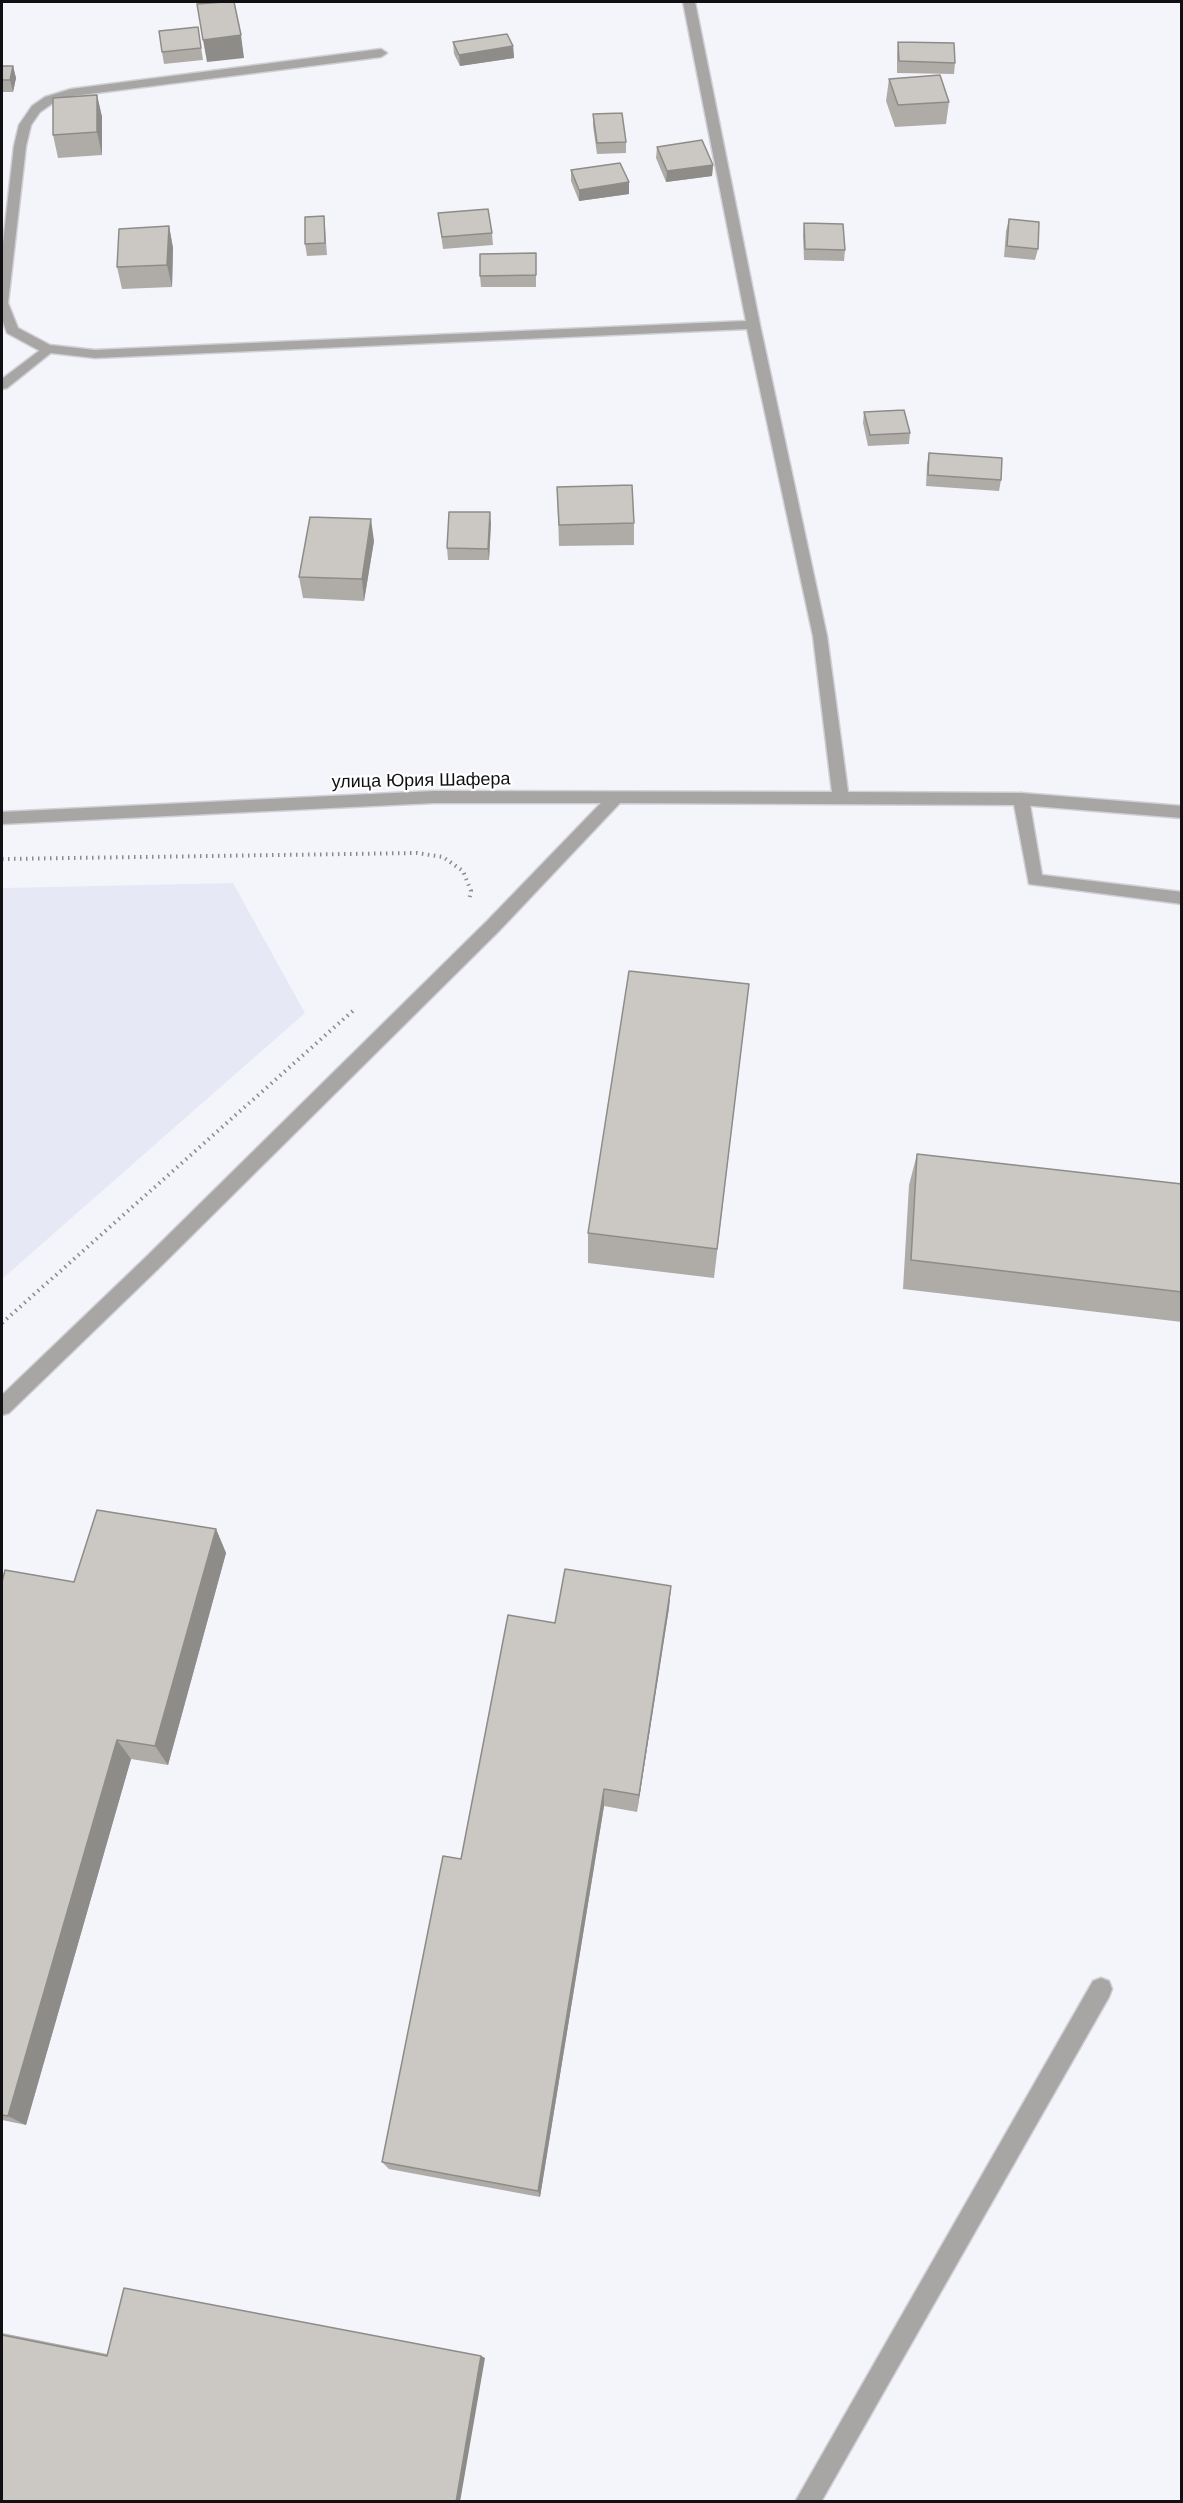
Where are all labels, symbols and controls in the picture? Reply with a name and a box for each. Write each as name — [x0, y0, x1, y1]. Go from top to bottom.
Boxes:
street label: улица Юрия Шафера — [331, 769, 511, 793]

